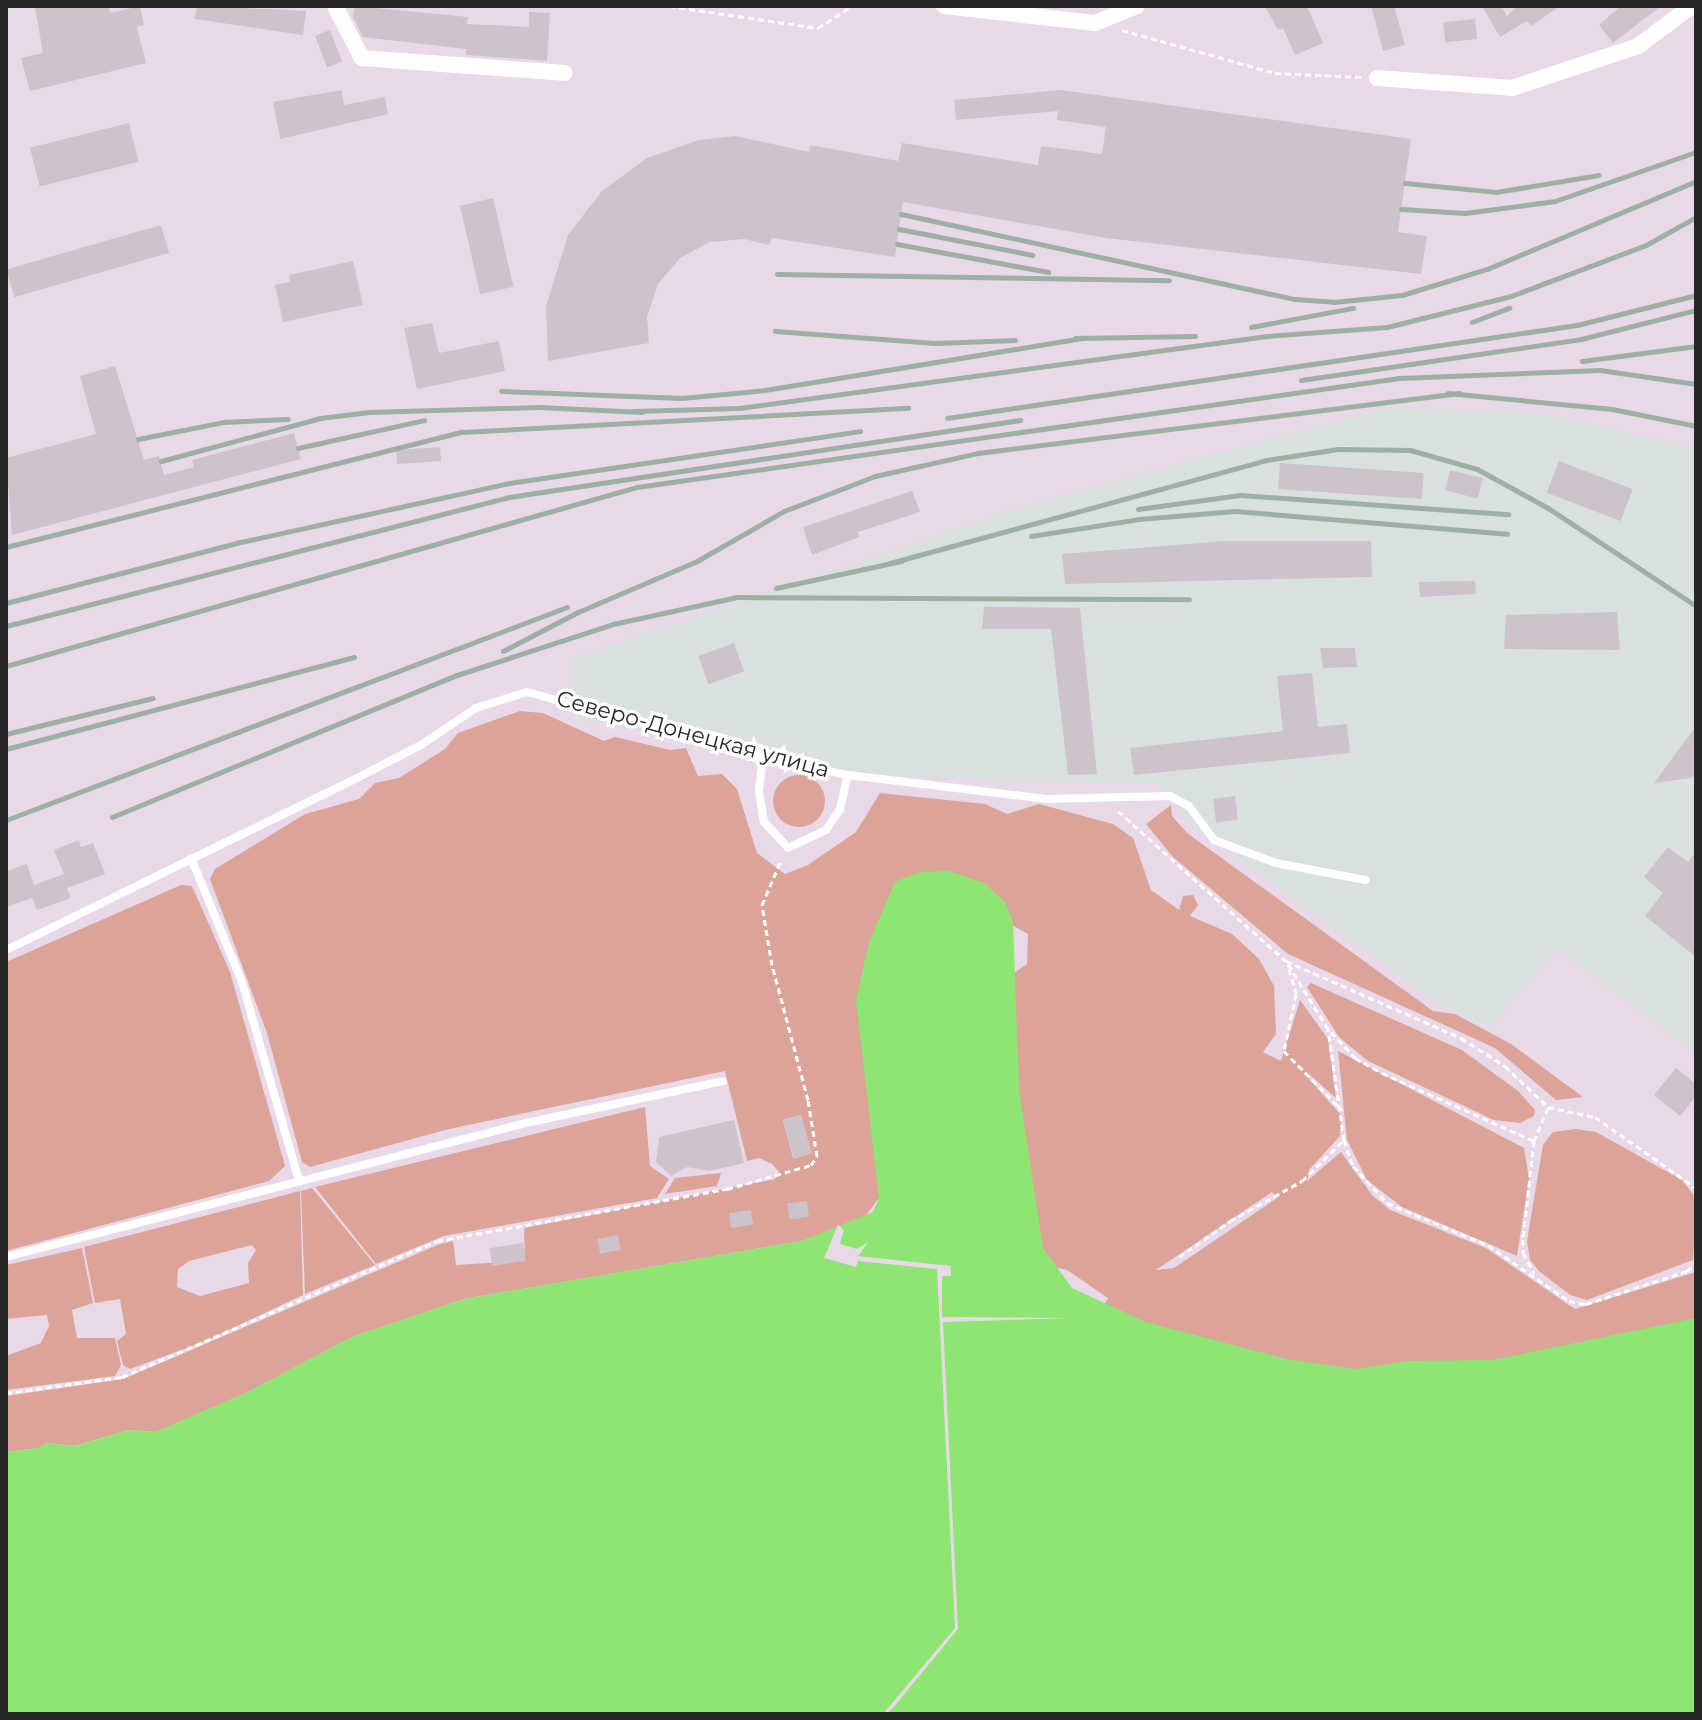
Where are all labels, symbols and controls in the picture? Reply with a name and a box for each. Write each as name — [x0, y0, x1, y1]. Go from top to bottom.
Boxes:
street label: Северо-Донецкая улица — [554, 685, 832, 783]

